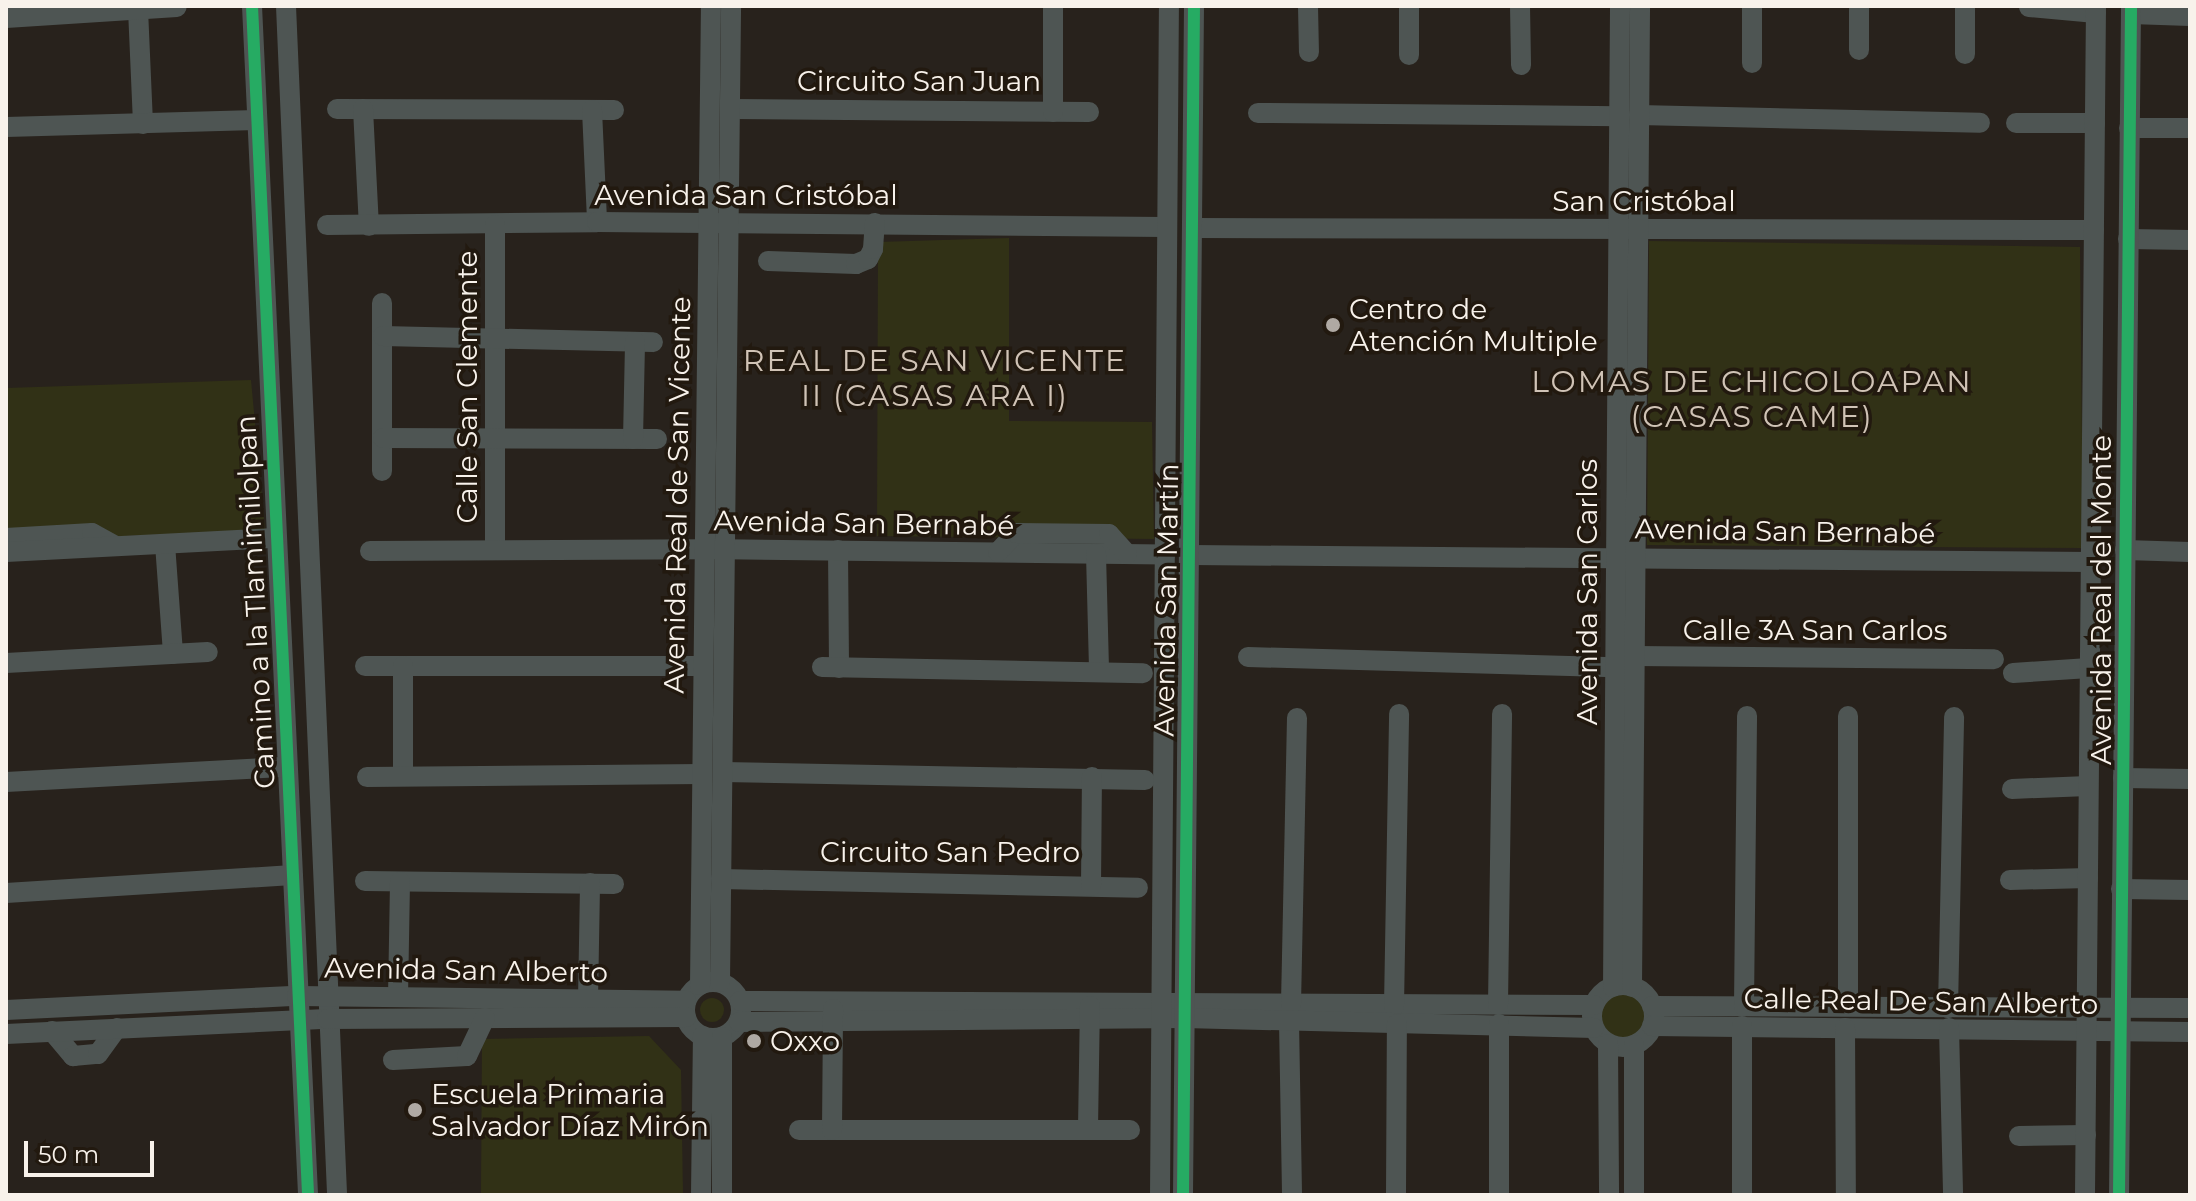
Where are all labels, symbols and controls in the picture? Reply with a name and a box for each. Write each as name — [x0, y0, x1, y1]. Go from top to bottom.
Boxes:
street label: Circuito San Juan — [797, 64, 1041, 98]
street label: Avenida San Cristóbal — [594, 178, 898, 212]
street label: San Cristóbal — [1552, 184, 1736, 218]
street label: Calle San Clemente — [450, 250, 484, 524]
place label: Centro de Atención Multiple — [1349, 292, 1598, 358]
street label: Avenida Real de San Vicente — [657, 296, 697, 694]
marker: Centro de Atención Multiple — [1324, 316, 1342, 334]
district label: REAL DE SAN VICENTE II (CASAS ARA I) — [743, 343, 1127, 414]
district label: LOMAS DE CHICOLOAPAN (CASAS CAME) — [1531, 364, 1973, 434]
street label: Camino a la Tlamimilolpan — [228, 414, 282, 790]
street label: Avenida Real del Monte — [2084, 435, 2118, 765]
street label: Avenida San Carlos — [1570, 459, 1604, 725]
street label: Avenida San Martín — [1147, 463, 1185, 737]
street label: Avenida San Bernabé — [713, 504, 1015, 542]
street label: Avenida San Bernabé — [1634, 512, 1936, 550]
street label: Calle 3A San Carlos — [1683, 613, 1947, 647]
street label: Circuito San Pedro — [820, 835, 1080, 869]
street label: Avenida San Alberto — [324, 951, 608, 989]
street label: Calle Real De San Alberto — [1743, 981, 2099, 1021]
place label: Oxxo — [770, 1024, 840, 1058]
marker: Oxxo — [745, 1032, 763, 1050]
place label: Escuela Primaria Salvador Díaz Mirón — [431, 1077, 709, 1143]
marker: Escuela Primaria Salvador Díaz Mirón — [406, 1101, 424, 1119]
scale bar — [28, 1125, 158, 1175]
text: 50 m — [38, 1140, 99, 1169]

